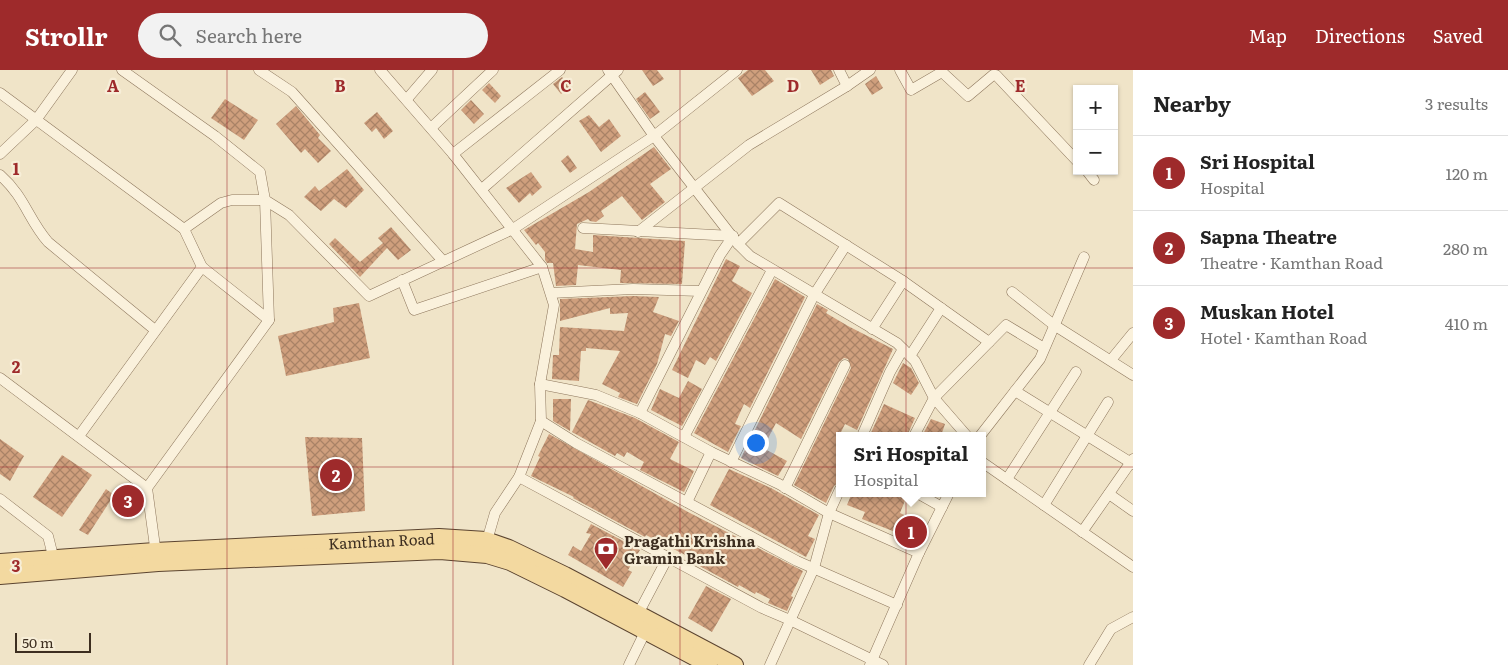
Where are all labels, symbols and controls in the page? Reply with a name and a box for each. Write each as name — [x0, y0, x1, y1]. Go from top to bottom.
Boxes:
search box — [138, 13, 488, 58]
text: Strollr — [25, 18, 108, 53]
icon: search — [156, 21, 184, 49]
text: Search here — [196, 21, 302, 49]
text: Map — [1249, 22, 1287, 49]
text: Directions — [1315, 22, 1405, 49]
text: Saved — [1433, 22, 1483, 49]
text: A — [107, 73, 119, 97]
text: B — [334, 73, 346, 97]
text: C — [560, 73, 572, 97]
text: D — [787, 73, 799, 97]
text: E — [1015, 73, 1026, 97]
map controls — [1073, 85, 1118, 175]
button: + — [1073, 85, 1118, 130]
text: Nearby — [1153, 87, 1231, 118]
text: 3 results — [1425, 91, 1488, 115]
button: − — [1073, 130, 1118, 175]
text: Sri Hospital — [1200, 147, 1315, 175]
text: 1 — [13, 156, 20, 180]
text: 1 — [1166, 161, 1172, 185]
text: 120 m — [1445, 161, 1488, 185]
text: Hospital — [1200, 175, 1265, 199]
text: Sapna Theatre — [1200, 222, 1337, 250]
text: 2 — [1165, 236, 1173, 260]
text: 280 m — [1443, 236, 1488, 260]
text: Theatre · Kamthan Road — [1200, 250, 1383, 274]
text: Muskan Hotel — [1200, 297, 1334, 325]
text: 3 — [1165, 311, 1173, 335]
text: 410 m — [1445, 311, 1488, 335]
text: Hotel · Kamthan Road — [1200, 325, 1367, 349]
text: 2 — [12, 354, 21, 378]
your location — [743, 430, 769, 456]
popup — [836, 432, 986, 497]
text: Sri Hospital — [854, 439, 968, 467]
pin: 2 — [320, 456, 352, 494]
text: Hospital — [854, 467, 918, 491]
pin: 3 — [112, 482, 144, 520]
pin: 1 — [895, 513, 927, 551]
street label: Kamthan Road — [328, 526, 435, 554]
place label: Pragathi Krishna Gramin Bank — [624, 529, 756, 569]
bank icon: Pragathi Krishna Gramin Bank — [593, 536, 619, 570]
text: 3 — [12, 553, 21, 577]
scale bar — [15, 630, 91, 653]
text: 50 m — [22, 632, 54, 652]

